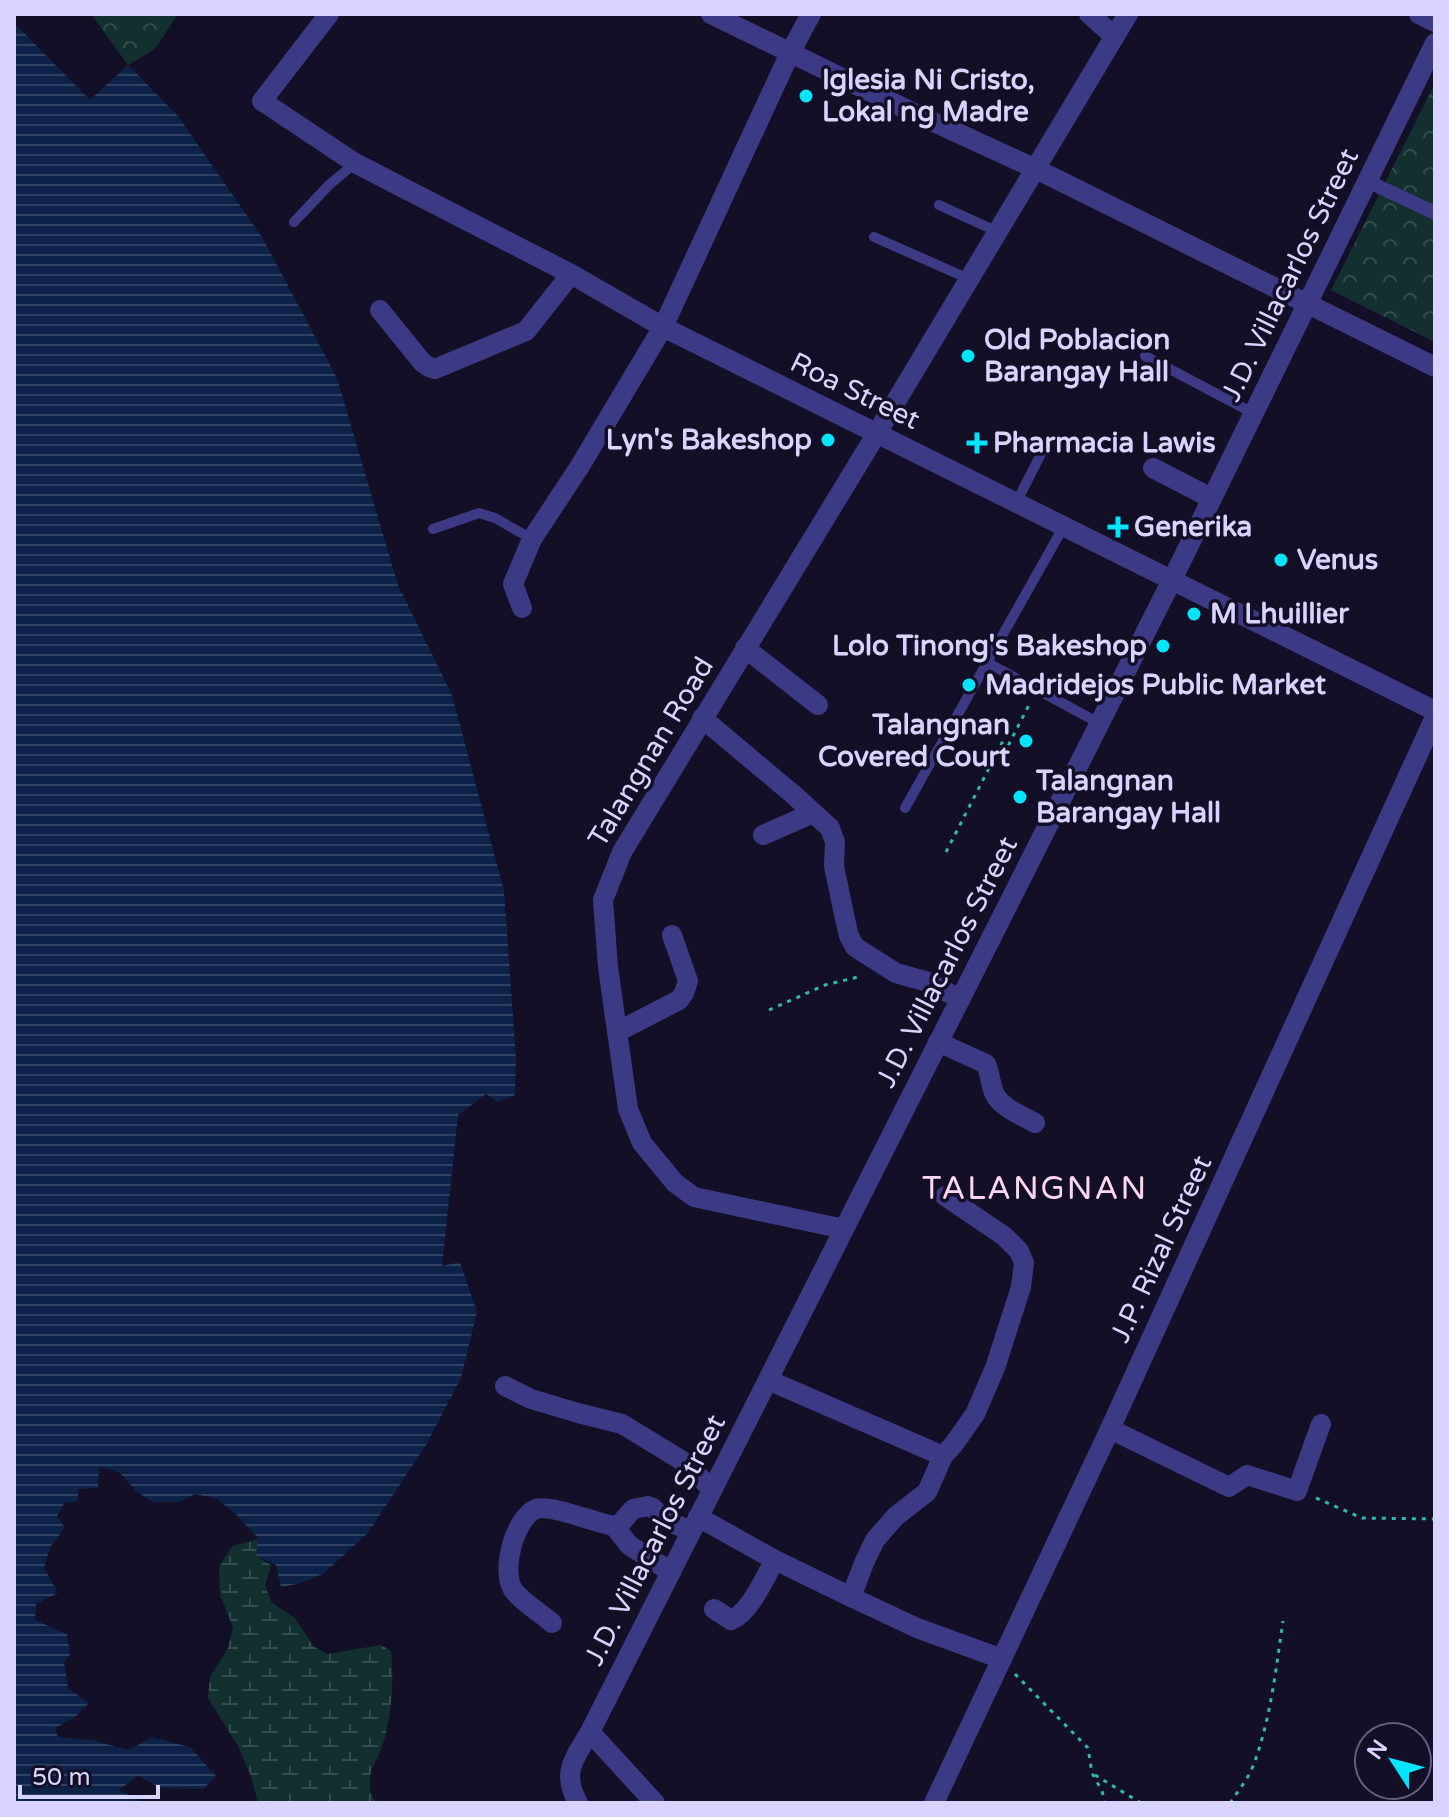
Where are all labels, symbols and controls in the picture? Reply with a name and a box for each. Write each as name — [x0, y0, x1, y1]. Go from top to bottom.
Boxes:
place label: Iglesia Ni Cristo, Lokal ng Madre — [822, 63, 1035, 129]
marker: Iglesia Ni Cristo, Lokal ng Madre — [797, 87, 815, 105]
street label: J.D. Villacarlos Street — [1214, 143, 1366, 407]
place label: Old Poblacion Barangay Hall — [984, 323, 1170, 389]
street label: Roa Street — [785, 345, 926, 437]
marker: Old Poblacion Barangay Hall — [959, 347, 977, 365]
place label: Lyn's Bakeshop — [606, 423, 812, 457]
place label: Pharmacia Lawis — [993, 426, 1216, 460]
marker: Lyn's Bakeshop — [819, 431, 837, 449]
marker: Pharmacia Lawis — [968, 434, 986, 452]
place label: Generika — [1134, 510, 1252, 544]
marker: Generika — [1109, 518, 1127, 536]
place label: Venus — [1297, 543, 1378, 577]
marker: Venus — [1272, 551, 1290, 569]
place label: M Lhuillier — [1210, 597, 1350, 631]
marker: M Lhuillier — [1185, 605, 1203, 623]
place label: Lolo Tinong's Bakeshop — [832, 629, 1147, 663]
marker: Lolo Tinong's Bakeshop — [1154, 637, 1172, 655]
street label: Talangnan Road — [581, 651, 721, 853]
place label: Madridejos Public Market — [985, 668, 1326, 702]
marker: Madridejos Public Market — [960, 676, 978, 694]
place label: Talangnan Covered Court — [818, 708, 1010, 774]
marker: Talangnan Covered Court — [1017, 732, 1035, 750]
place label: Talangnan Barangay Hall — [1035, 764, 1221, 830]
marker: Talangnan Barangay Hall — [1011, 788, 1029, 806]
street label: J.D. Villacarlos Street — [869, 831, 1025, 1093]
street label: J.P. Rizal Street — [1103, 1150, 1219, 1348]
district label: TALANGNAN — [922, 1170, 1148, 1208]
street label: J.D. Villacarlos Street — [577, 1409, 733, 1671]
north arrow — [1353, 1721, 1433, 1801]
text: N — [1362, 1735, 1393, 1765]
scale bar — [20, 1749, 158, 1799]
text: 50 m — [32, 1763, 90, 1792]

